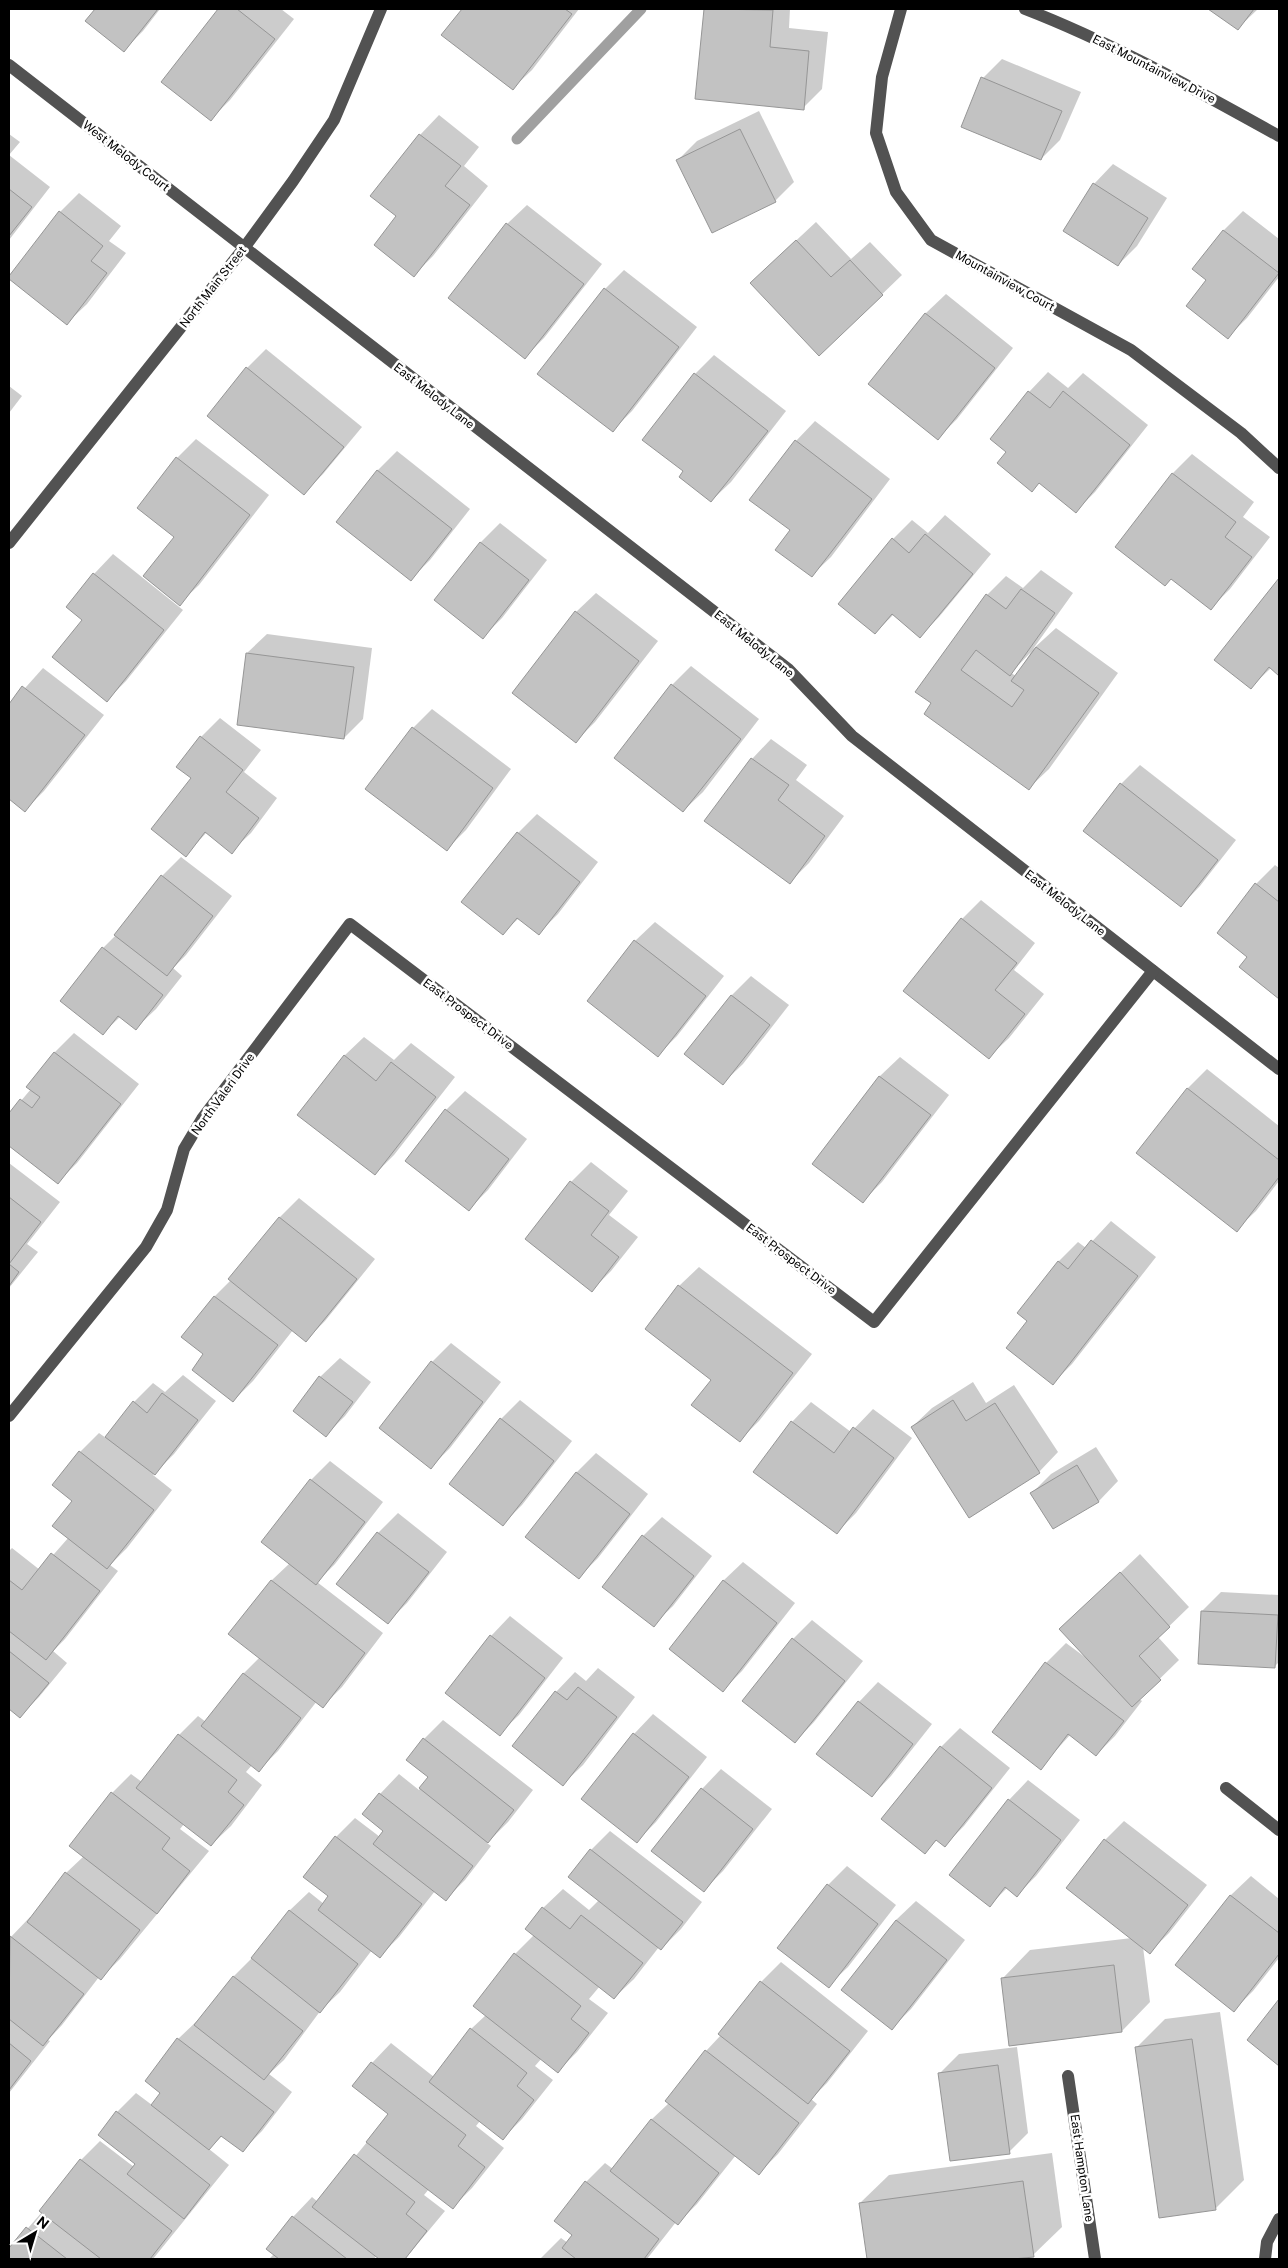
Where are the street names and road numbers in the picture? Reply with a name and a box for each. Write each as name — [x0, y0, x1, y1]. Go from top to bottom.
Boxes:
street label: East Mountainview Drive — [1090, 32, 1218, 106]
street label: West Melody Court — [80, 118, 172, 194]
street label: North Main Street — [177, 243, 249, 331]
street label: Mountainview Court — [953, 248, 1057, 314]
street label: East Melody Lane — [391, 360, 477, 432]
street label: East Melody Lane — [711, 608, 797, 681]
street label: East Melody Lane — [1022, 867, 1108, 939]
street label: East Prospect Drive — [420, 976, 516, 1053]
street label: North Valeri Drive — [189, 1050, 258, 1138]
street label: East Prospect Drive — [743, 1221, 839, 1298]
street label: East Hampton Lane — [1068, 2113, 1097, 2223]

